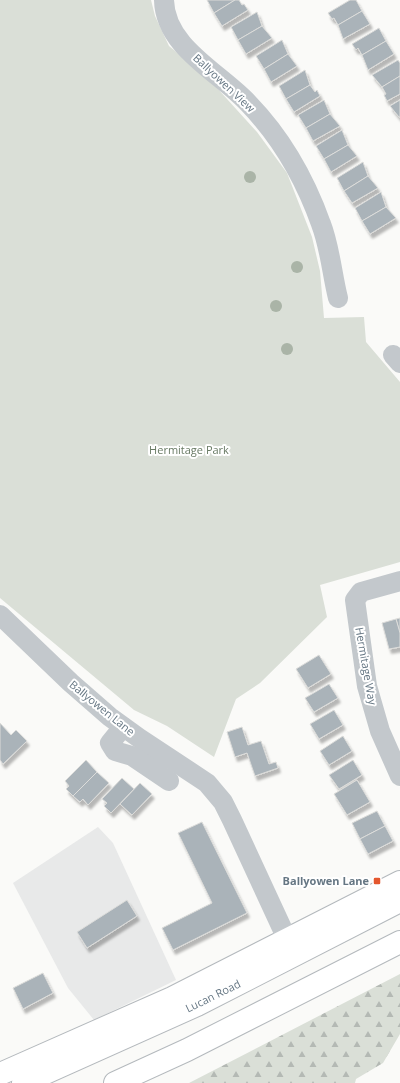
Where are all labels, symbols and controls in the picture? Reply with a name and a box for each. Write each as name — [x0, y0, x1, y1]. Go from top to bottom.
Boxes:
street label: Ballyowen View — [190, 50, 259, 115]
park label: Hermitage Park — [149, 442, 229, 457]
street label: Hermitage Way — [352, 626, 381, 706]
street label: Ballyowen Lane — [67, 677, 138, 739]
place label: Ballyowen Lane — [283, 873, 369, 888]
marker: Ballyowen Lane — [372, 876, 382, 886]
street label: Lucan Road — [183, 976, 243, 1015]

